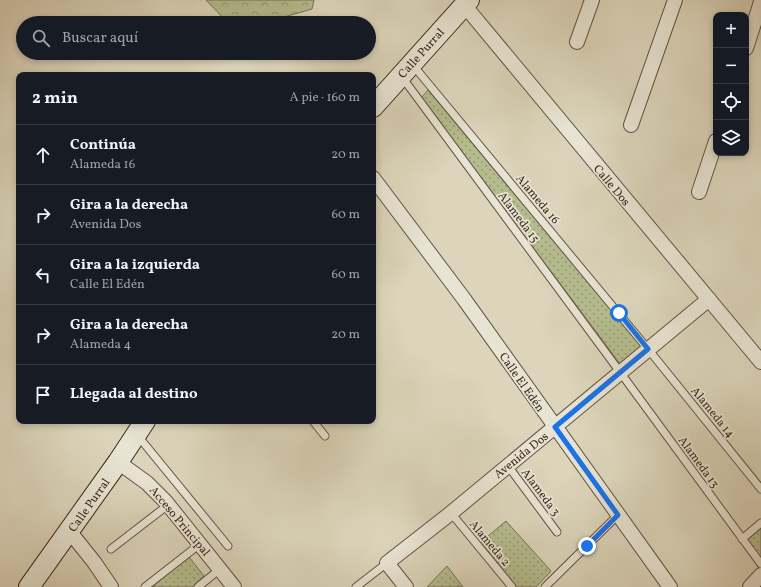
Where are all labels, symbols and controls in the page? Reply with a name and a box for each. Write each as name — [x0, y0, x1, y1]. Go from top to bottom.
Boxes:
map controls — [713, 12, 749, 156]
button: + — [713, 12, 749, 48]
search box — [16, 16, 376, 60]
street label: Calle Purral — [395, 25, 449, 82]
icon: search — [30, 27, 52, 49]
text: Buscar aquí — [62, 28, 138, 49]
button: − — [713, 48, 749, 84]
button: locate — [713, 84, 749, 120]
text: 2 min — [32, 87, 78, 110]
text: A pie · 160 m — [289, 89, 360, 107]
button: layers — [713, 120, 749, 156]
text: Continúa — [70, 135, 136, 156]
icon: ahead — [32, 144, 54, 166]
text: 20 m — [331, 146, 360, 164]
text: Alameda 16 — [70, 156, 135, 174]
street label: Calle Dos — [589, 162, 633, 210]
street label: Alameda 16 — [512, 171, 563, 228]
street label: Alameda 15 — [494, 189, 543, 247]
text: Gira a la derecha — [70, 195, 188, 216]
icon: right — [32, 204, 54, 226]
text: 60 m — [332, 206, 360, 224]
text: Avenida Dos — [70, 216, 141, 234]
text: Gira a la izquierda — [70, 255, 200, 276]
icon: left — [32, 264, 54, 286]
text: 60 m — [332, 266, 360, 284]
text: Calle El Edén — [70, 276, 145, 294]
route start — [610, 304, 628, 322]
text: Gira a la derecha — [70, 315, 188, 336]
icon: right — [32, 324, 54, 346]
text: 20 m — [331, 326, 360, 344]
text: Alameda 4 — [70, 336, 131, 354]
street label: Calle El Edén — [495, 350, 548, 415]
icon: arrive — [32, 384, 54, 406]
text: Llegada al destino — [70, 384, 198, 405]
street label: Alameda 14 — [687, 384, 738, 441]
street label: Avenida Dos — [491, 429, 552, 483]
street label: Alameda 13 — [674, 434, 722, 492]
street label: Alameda 3 — [517, 466, 563, 520]
street label: Calle Purral — [65, 475, 115, 536]
street label: Acceso Principal — [145, 483, 213, 560]
street label: Alameda 2 — [465, 517, 513, 570]
route end — [578, 537, 596, 555]

